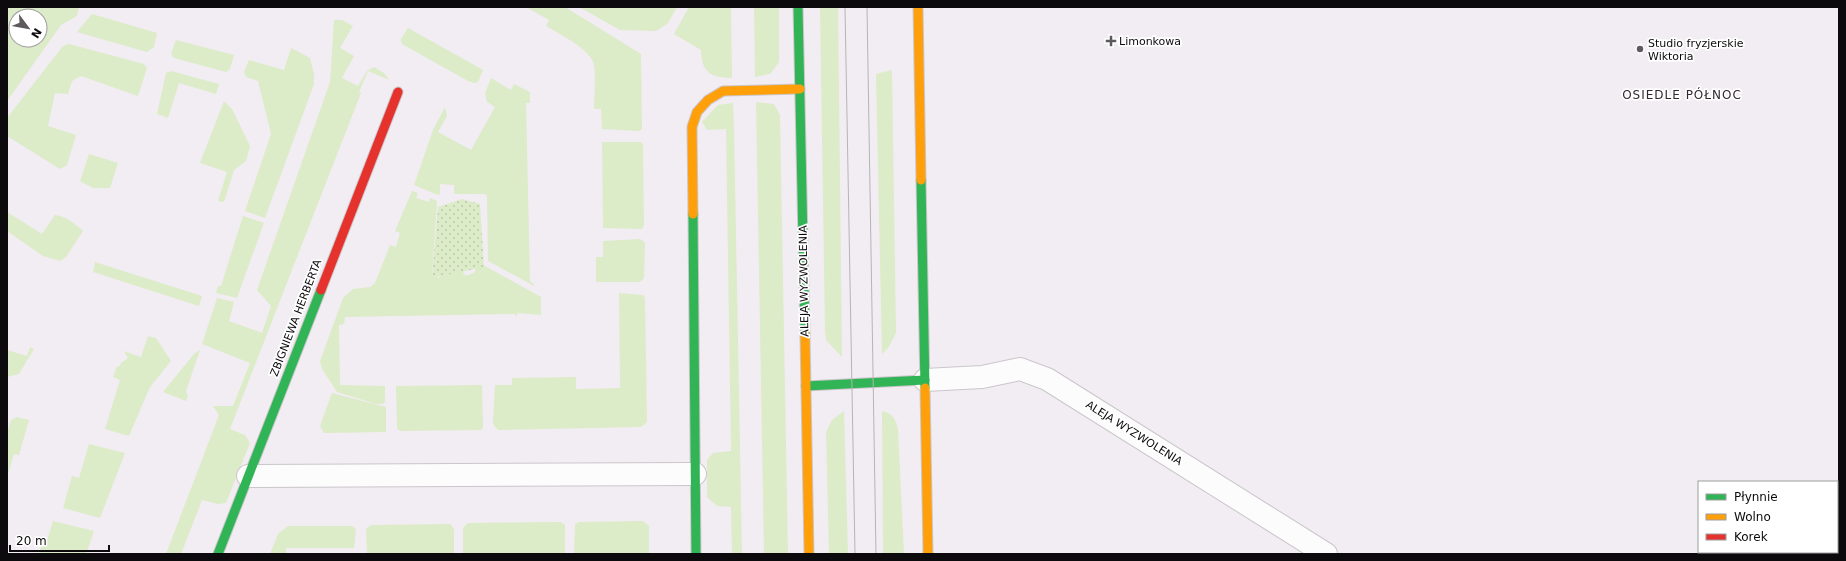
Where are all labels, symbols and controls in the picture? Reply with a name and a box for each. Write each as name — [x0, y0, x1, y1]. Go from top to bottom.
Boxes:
north arrow — [8, 8, 48, 48]
text: N — [28, 26, 44, 40]
place label: Limonkowa — [1119, 35, 1181, 48]
marker: Limonkowa — [1106, 36, 1116, 46]
place label: Studio fryzjerskie Wiktoria — [1648, 37, 1744, 63]
marker: Studio fryzjerskie Wiktoria — [1635, 44, 1645, 54]
district label: OSIEDLE PÓŁNOC — [1622, 87, 1742, 102]
street label: ALEJA WYZWOLENIA — [797, 225, 811, 337]
street label: ZBIGNIEWA HERBERTA — [268, 257, 324, 378]
street label: ALEJA WYZWOLENIA — [1083, 398, 1185, 468]
legend — [1698, 481, 1838, 553]
text: Płynnie — [1734, 490, 1778, 504]
text: Wolno — [1734, 510, 1771, 524]
scale bar — [10, 527, 109, 553]
text: Korek — [1734, 530, 1768, 544]
text: 20 m — [16, 534, 47, 548]

